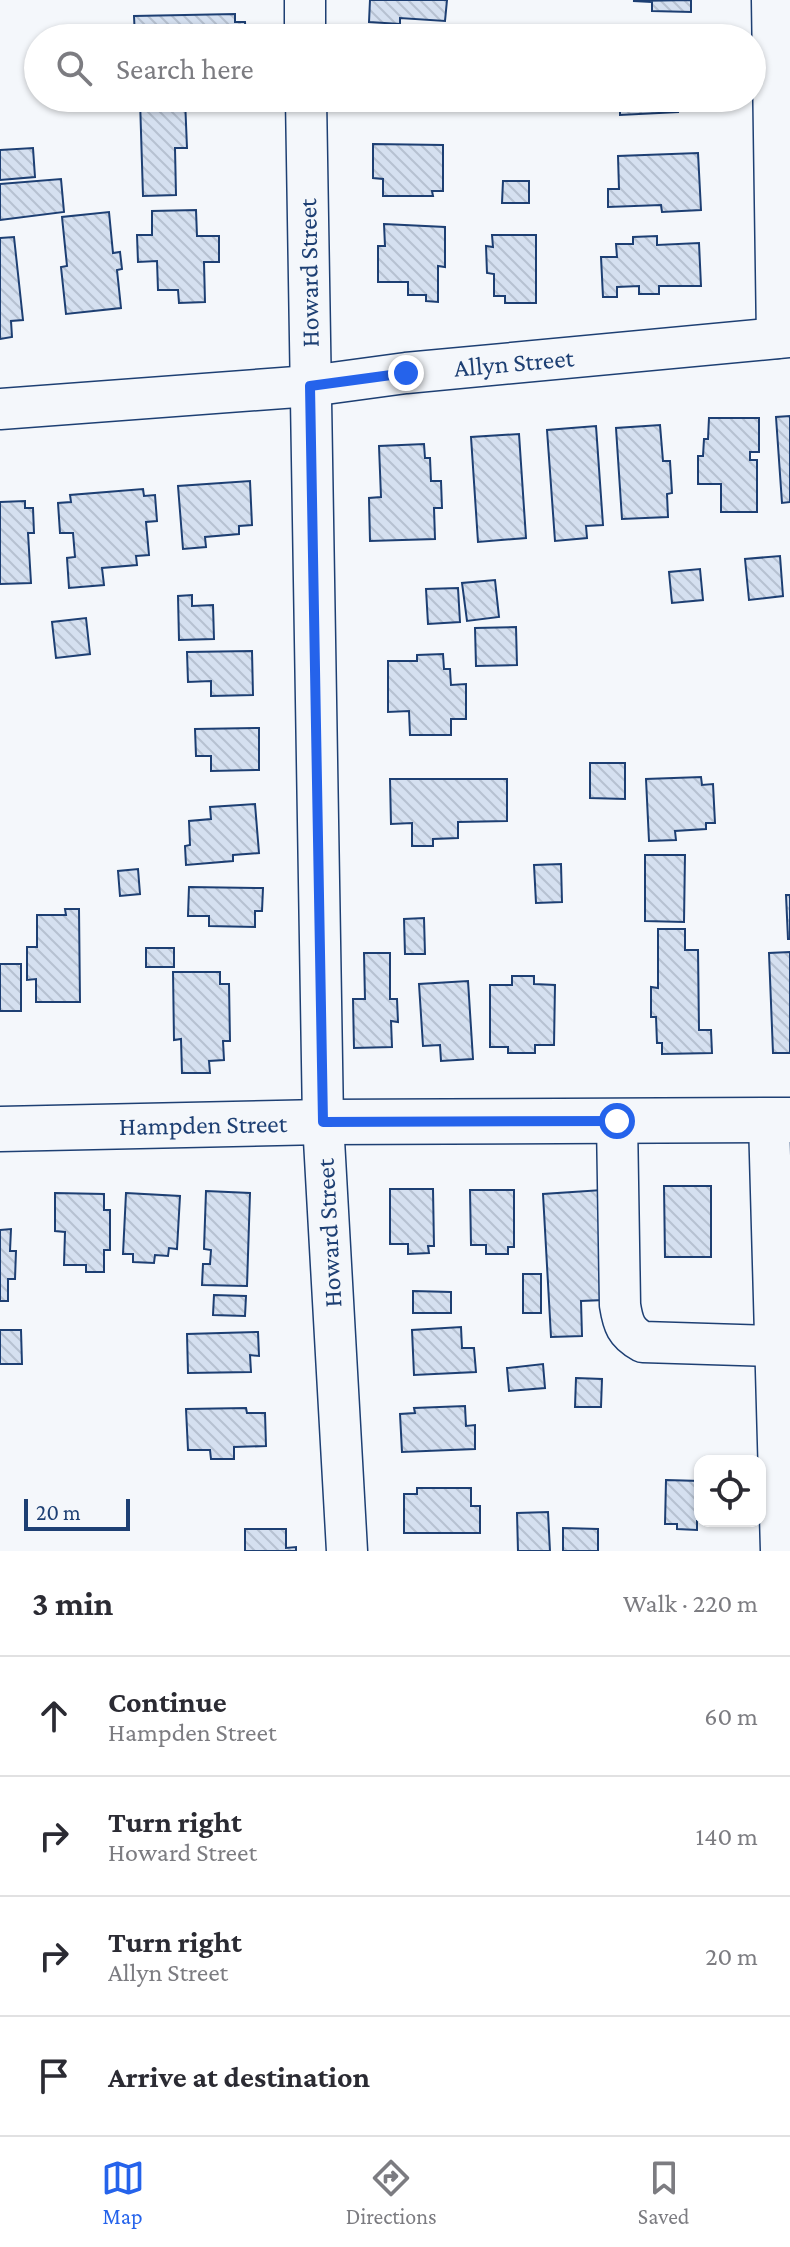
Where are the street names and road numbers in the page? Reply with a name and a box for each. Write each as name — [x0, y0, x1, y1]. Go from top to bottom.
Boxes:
street label: Howard Street — [293, 198, 325, 348]
street label: Allyn Street — [453, 343, 576, 383]
street label: Hampden Street — [119, 1109, 288, 1141]
street label: Howard Street — [311, 1157, 347, 1308]

